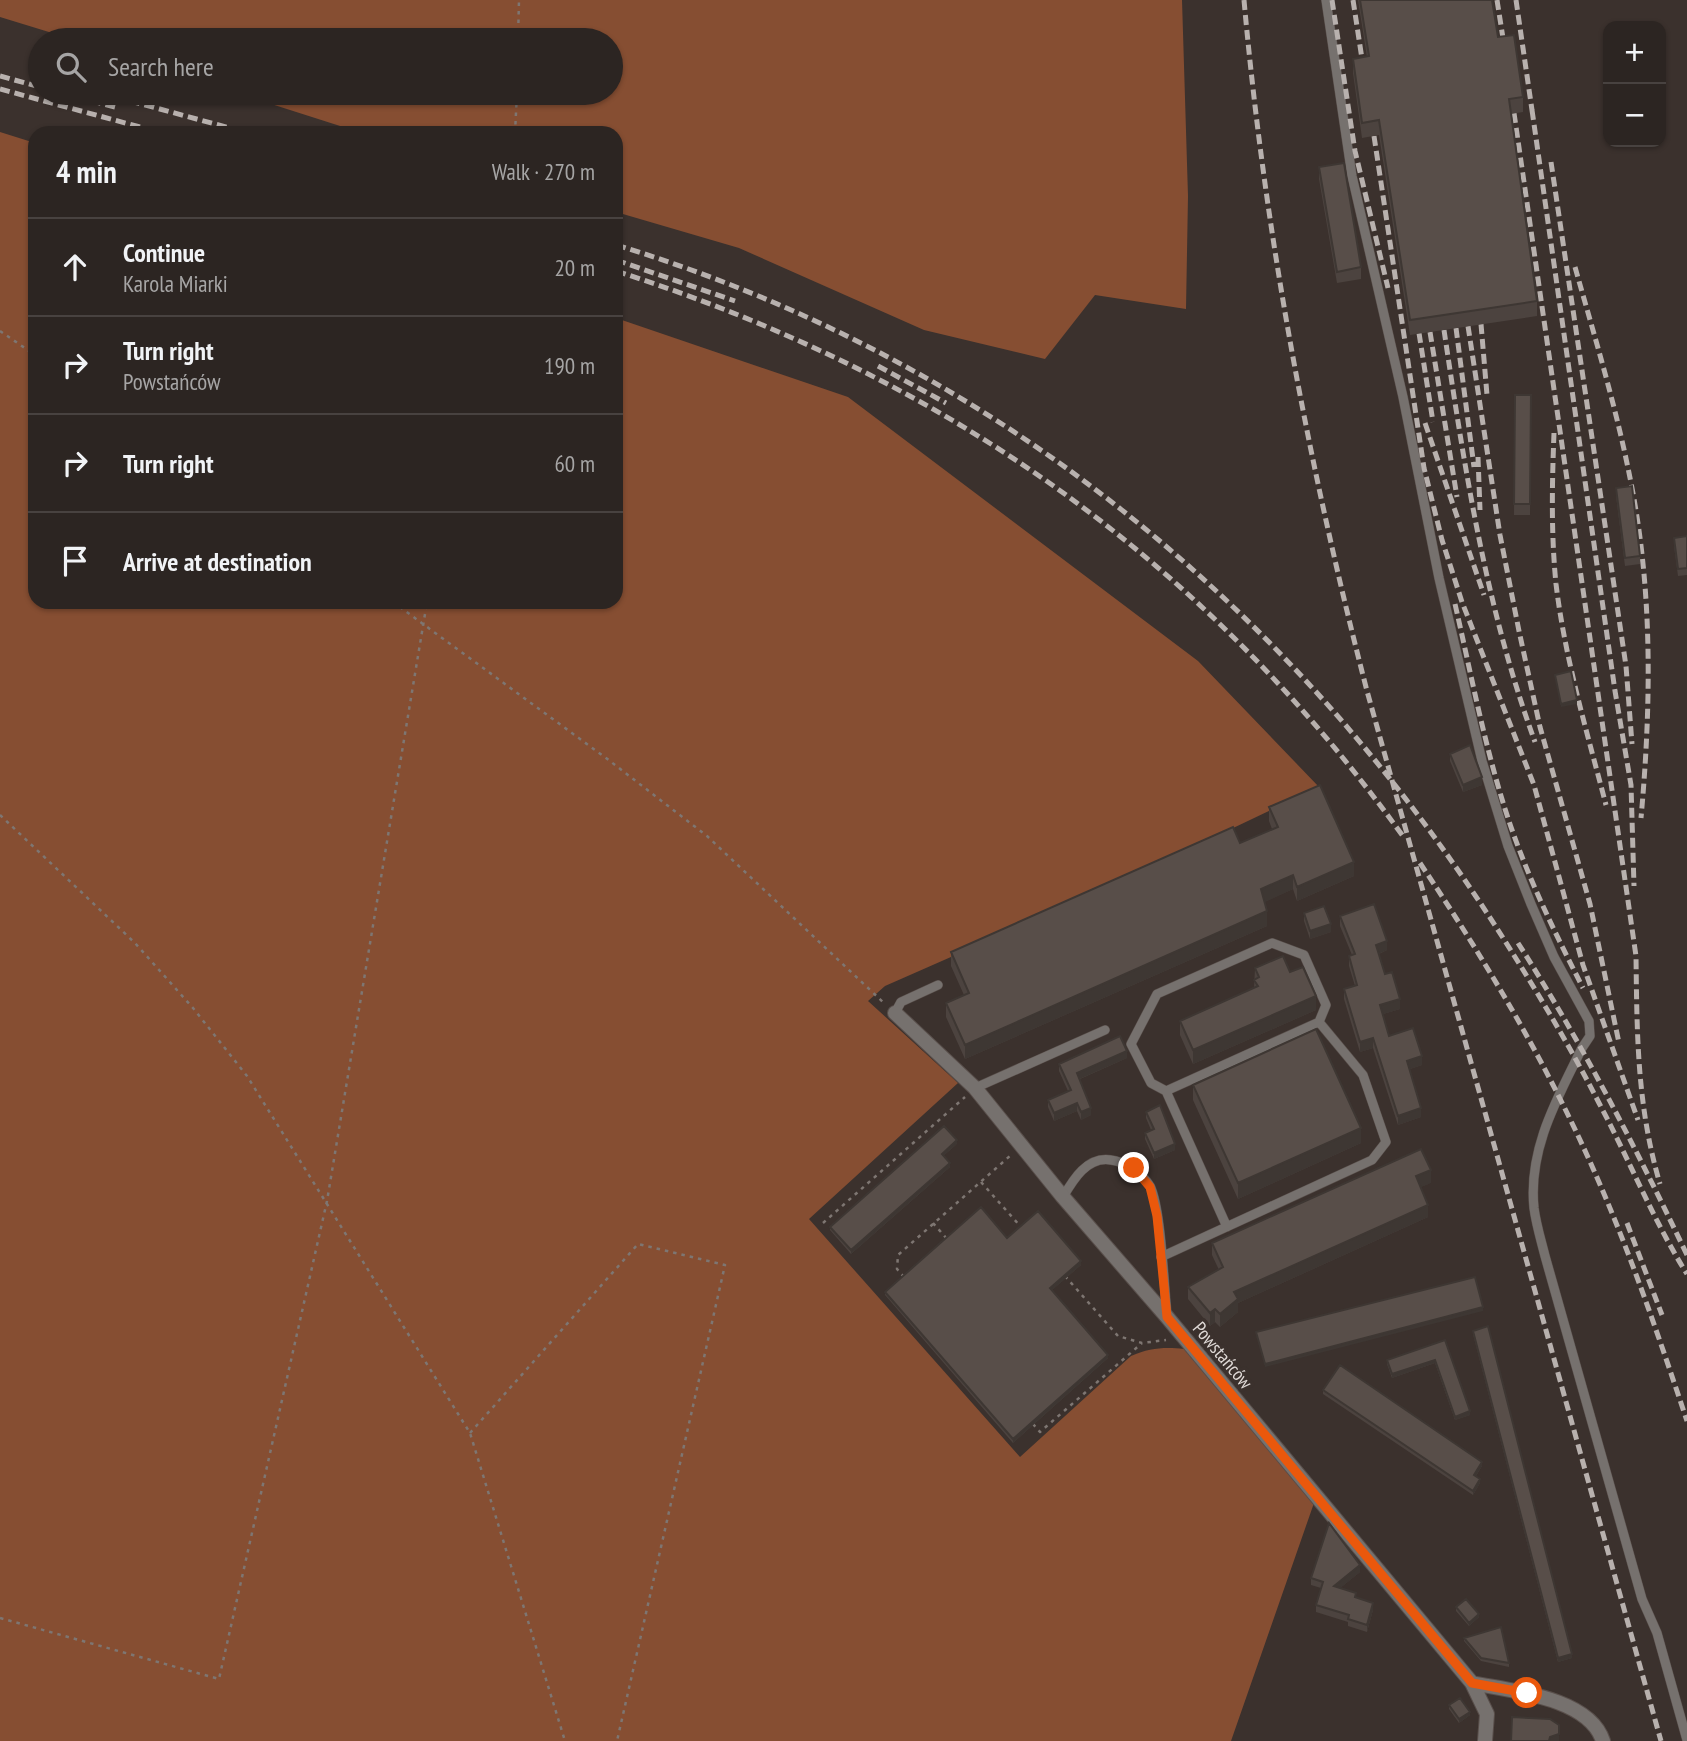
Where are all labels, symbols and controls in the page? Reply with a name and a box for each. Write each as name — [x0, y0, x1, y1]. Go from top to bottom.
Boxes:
map controls — [1603, 21, 1666, 147]
button: + — [1603, 21, 1666, 84]
search box — [28, 28, 623, 105]
icon: search — [52, 48, 90, 86]
text: Search here — [108, 50, 214, 83]
button: − — [1603, 84, 1666, 147]
text: 4 min — [56, 152, 117, 191]
text: Walk · 270 m — [492, 157, 595, 186]
text: Continue — [123, 236, 205, 269]
icon: ahead — [56, 248, 94, 286]
text: 20 m — [554, 253, 595, 282]
text: Karola Miarki — [123, 269, 228, 298]
text: Turn right — [123, 334, 214, 367]
icon: right — [56, 346, 94, 384]
text: 190 m — [544, 351, 595, 380]
text: Powstańców — [123, 367, 221, 396]
icon: right — [56, 444, 94, 482]
text: Turn right — [123, 447, 214, 480]
text: 60 m — [554, 449, 595, 478]
icon: arrive — [56, 542, 94, 580]
text: Arrive at destination — [123, 545, 312, 578]
route end — [1118, 1152, 1149, 1183]
street label: Powstańców — [1188, 1316, 1259, 1394]
route start — [1511, 1677, 1542, 1708]

